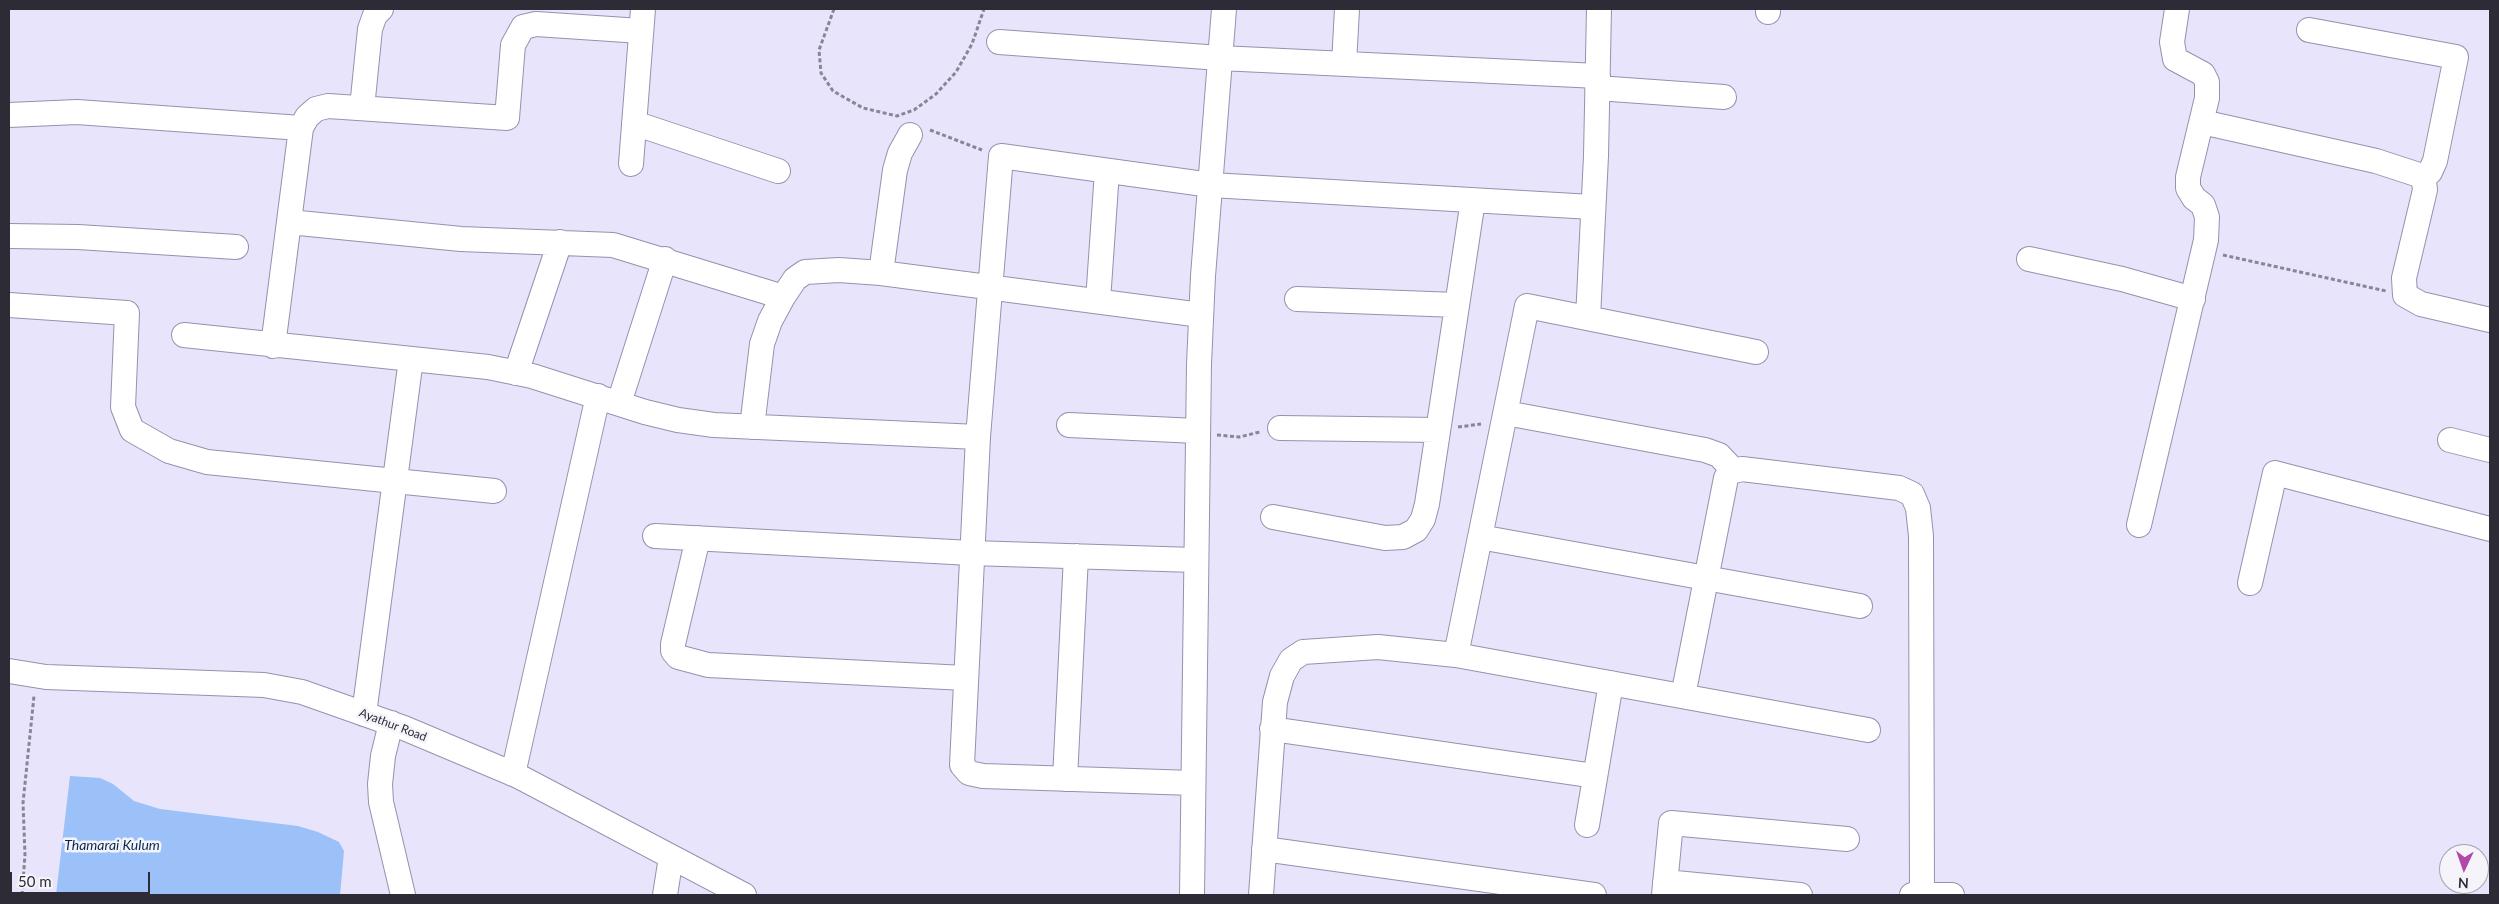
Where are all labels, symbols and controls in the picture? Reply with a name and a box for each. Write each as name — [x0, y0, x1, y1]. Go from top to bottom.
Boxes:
street label: Ayathur Road — [357, 706, 429, 744]
water label: Thamarai Kulum — [64, 837, 160, 853]
north arrow — [2439, 844, 2489, 894]
scale bar — [12, 862, 152, 894]
text: 50 m — [18, 872, 52, 890]
text: N — [2457, 875, 2469, 892]

